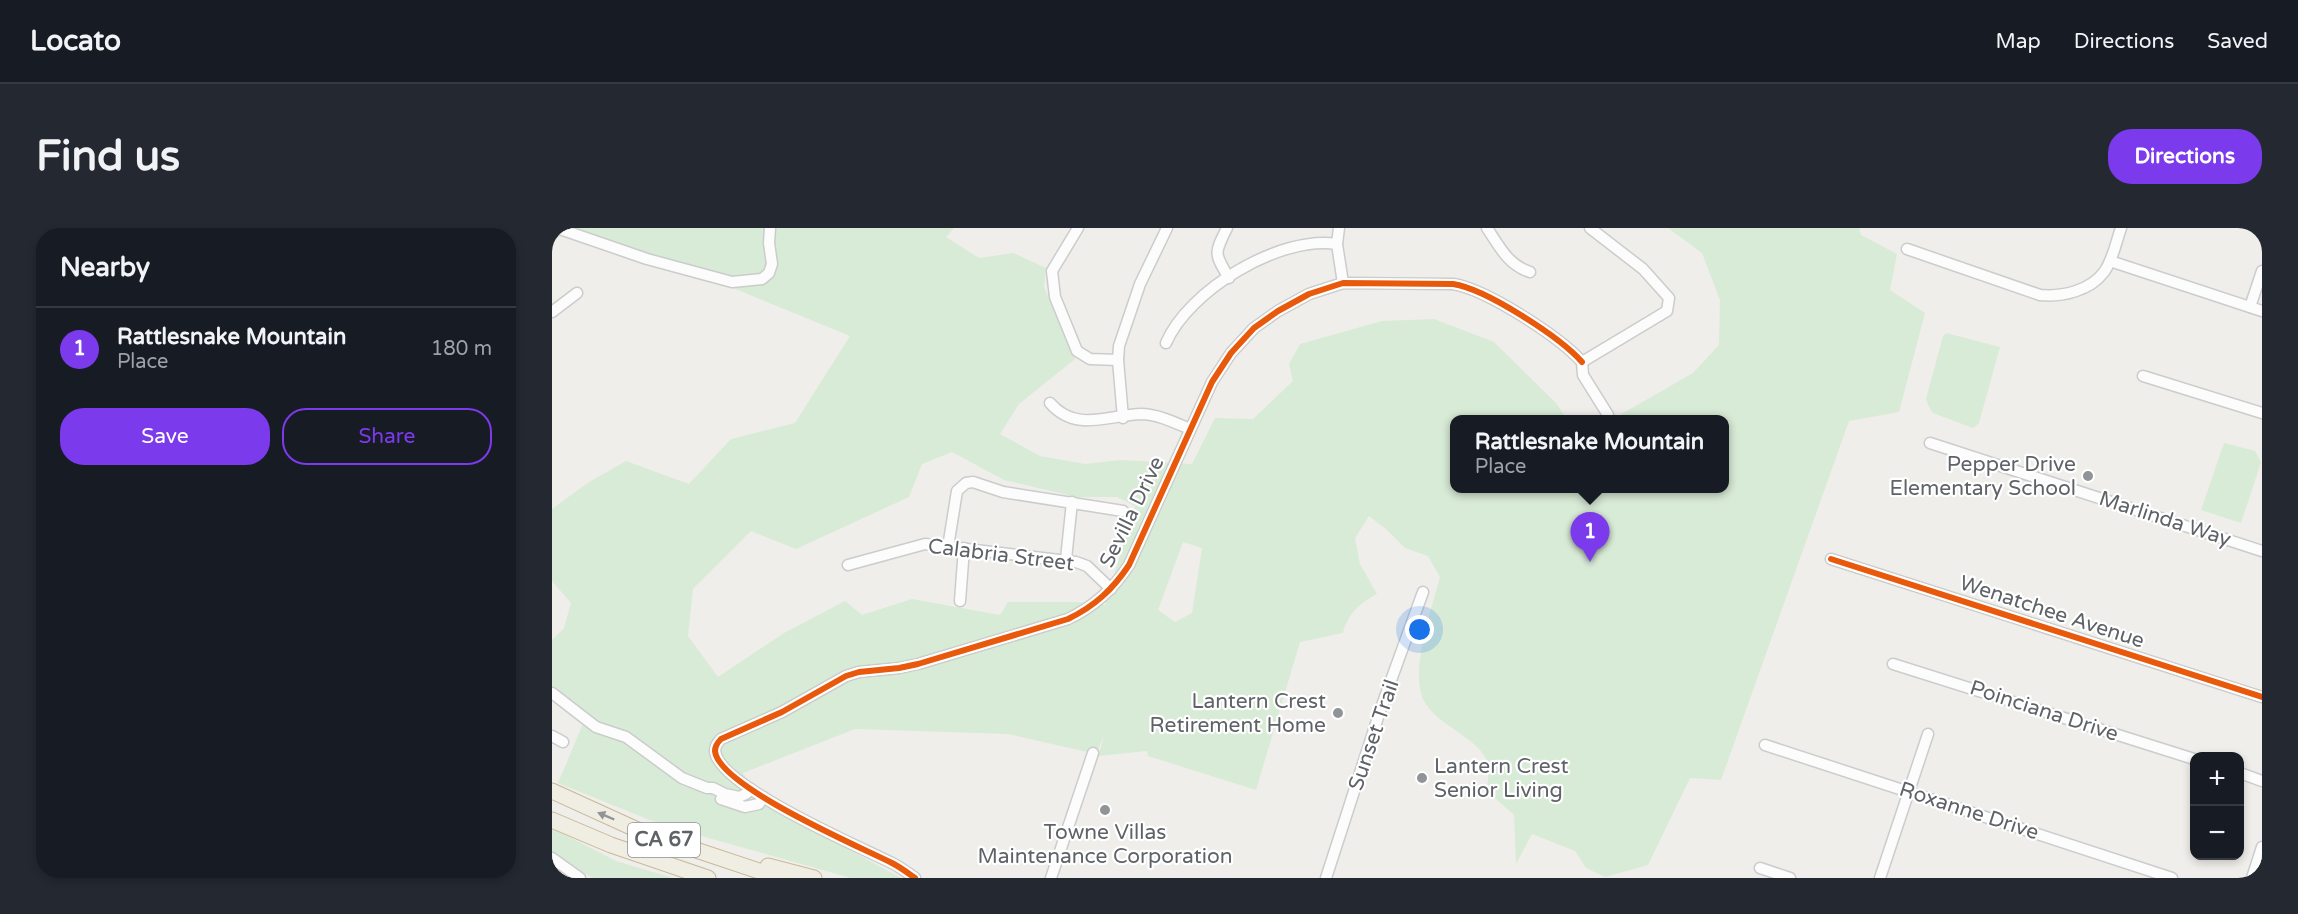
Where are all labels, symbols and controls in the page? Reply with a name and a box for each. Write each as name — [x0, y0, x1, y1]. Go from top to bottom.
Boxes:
text: Locato — [30, 24, 121, 58]
text: Map — [1995, 29, 2041, 54]
text: Directions — [2074, 29, 2174, 54]
text: Saved — [2207, 29, 2268, 54]
button: Directions — [2108, 129, 2262, 184]
text: Find us — [36, 131, 180, 182]
text: Nearby — [60, 252, 150, 283]
text: Rattlesnake Mountain — [117, 324, 346, 350]
text: 1 — [73, 337, 86, 361]
text: 180 m — [431, 337, 492, 361]
text: Place — [117, 350, 168, 374]
button: Save — [60, 408, 270, 465]
button: Share — [282, 408, 492, 465]
popup — [1450, 415, 1729, 493]
text: Rattlesnake Mountain — [1475, 429, 1704, 455]
street label: Sevilla Drive — [1094, 452, 1170, 572]
place label: Pepper Drive Elementary School — [1889, 452, 2076, 501]
text: Place — [1475, 455, 1526, 479]
marker: Pepper Drive Elementary School — [2081, 469, 2095, 483]
street label: Marlinda Way — [2096, 486, 2234, 552]
pin: 1 — [1570, 512, 1610, 562]
street label: Calabria Street — [926, 534, 1076, 576]
street label: Wenatchee Avenue — [1956, 570, 2148, 654]
your location — [1405, 615, 1434, 644]
street label: Poinciana Drive — [1967, 675, 2121, 747]
street label: Sunset Trail — [1343, 676, 1405, 794]
place label: Lantern Crest Retirement Home — [1150, 689, 1326, 738]
marker: Lantern Crest Retirement Home — [1331, 706, 1345, 720]
map controls — [2190, 752, 2244, 860]
button: + — [2190, 752, 2244, 806]
place label: Lantern Crest Senior Living — [1434, 754, 1569, 803]
marker: Lantern Crest Senior Living — [1415, 771, 1429, 785]
street label: Roxanne Drive — [1896, 777, 2042, 845]
marker: Towne Villas Maintenance Corporation — [1098, 803, 1112, 817]
button: − — [2190, 806, 2244, 860]
one-way arrow — [597, 812, 614, 821]
place label: Towne Villas Maintenance Corporation — [978, 820, 1232, 869]
road number: CA 67 — [628, 823, 700, 857]

